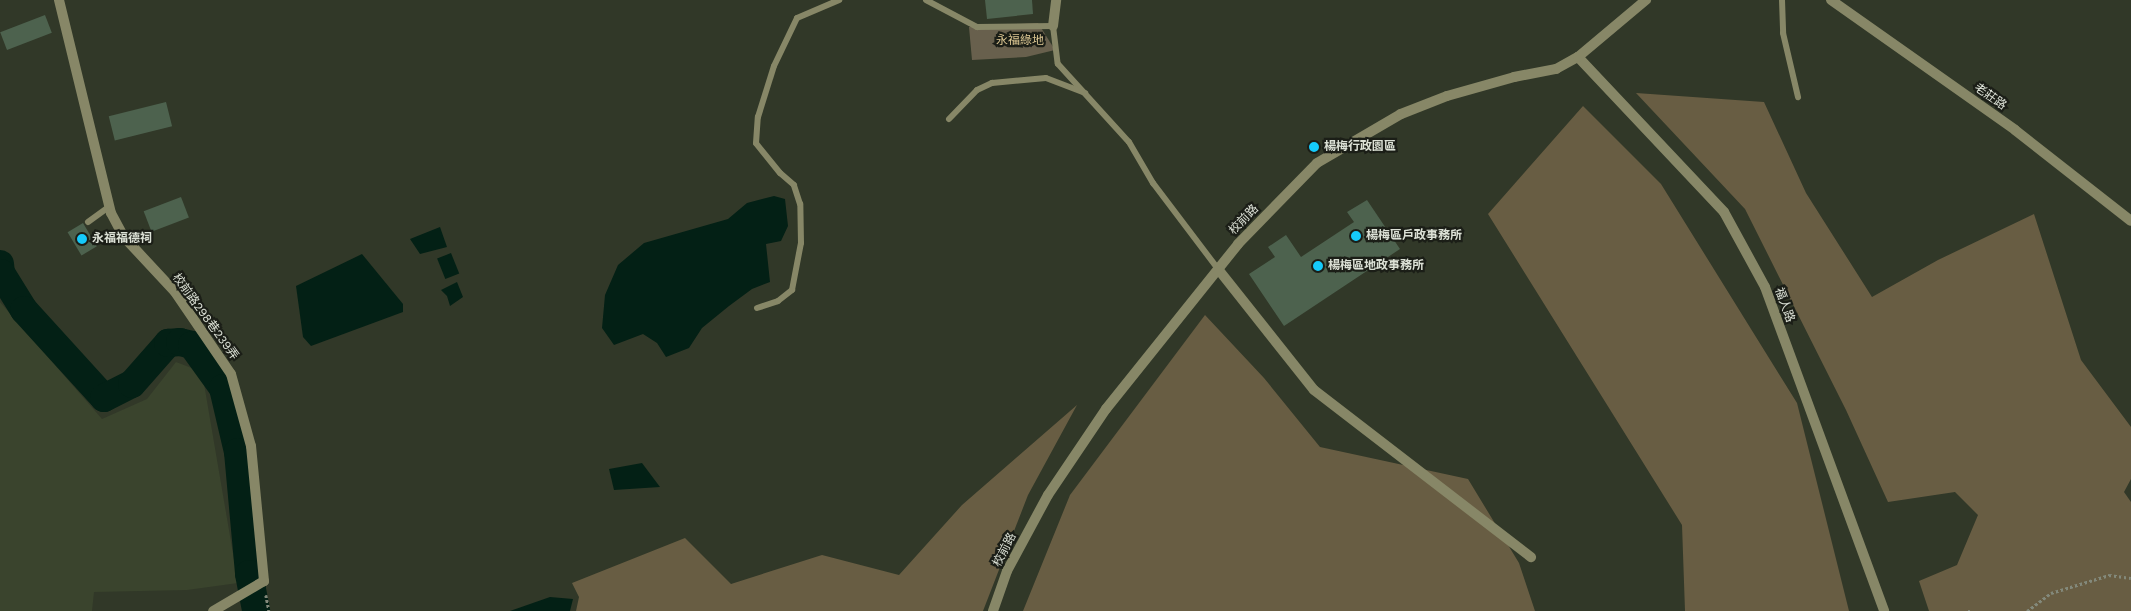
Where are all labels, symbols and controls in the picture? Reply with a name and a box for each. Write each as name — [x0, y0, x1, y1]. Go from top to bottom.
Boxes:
park label: 永福綠地 — [996, 34, 1044, 48]
street label: 老莊路 — [1971, 81, 2009, 113]
place label: 楊梅行政園區 — [1324, 140, 1396, 154]
marker: 楊梅行政園區 — [1308, 141, 1320, 153]
street label: 校前路 — [1226, 202, 1262, 238]
place label: 楊梅區戶政事務所 — [1366, 229, 1462, 243]
marker: 楊梅區戶政事務所 — [1350, 230, 1362, 242]
place label: 永福福德祠 — [92, 232, 152, 246]
marker: 永福福德祠 — [76, 233, 88, 245]
place label: 楊梅區地政事務所 — [1328, 259, 1424, 273]
marker: 楊梅區地政事務所 — [1312, 260, 1324, 272]
street label: 校前路298巷239弄 — [169, 271, 241, 363]
street label: 福人路 — [1771, 286, 1797, 324]
street label: 校前路 — [990, 531, 1020, 569]

